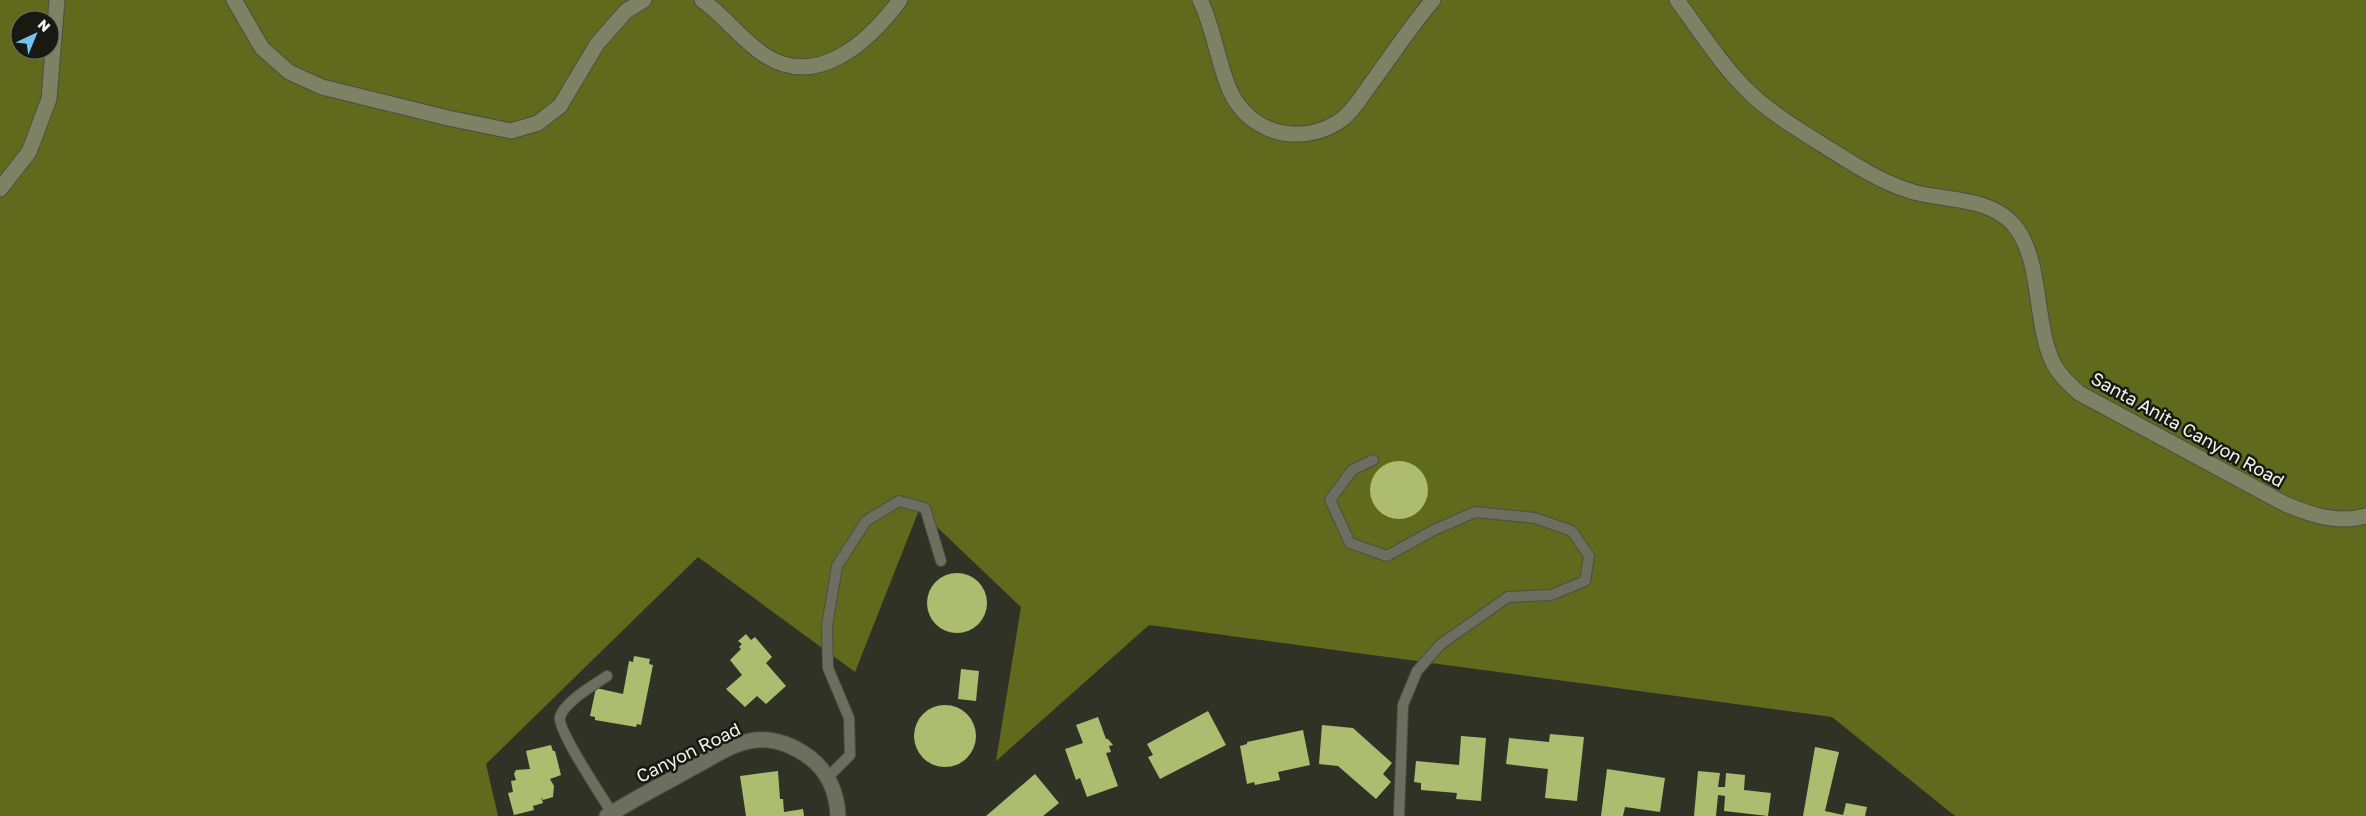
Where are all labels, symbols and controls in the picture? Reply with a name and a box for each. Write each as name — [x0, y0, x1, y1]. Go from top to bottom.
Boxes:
north arrow — [10, 10, 60, 60]
text: N — [35, 15, 54, 35]
street label: Santa Anita Canyon Road — [2088, 367, 2288, 491]
street label: Canyon Road — [632, 717, 744, 787]

